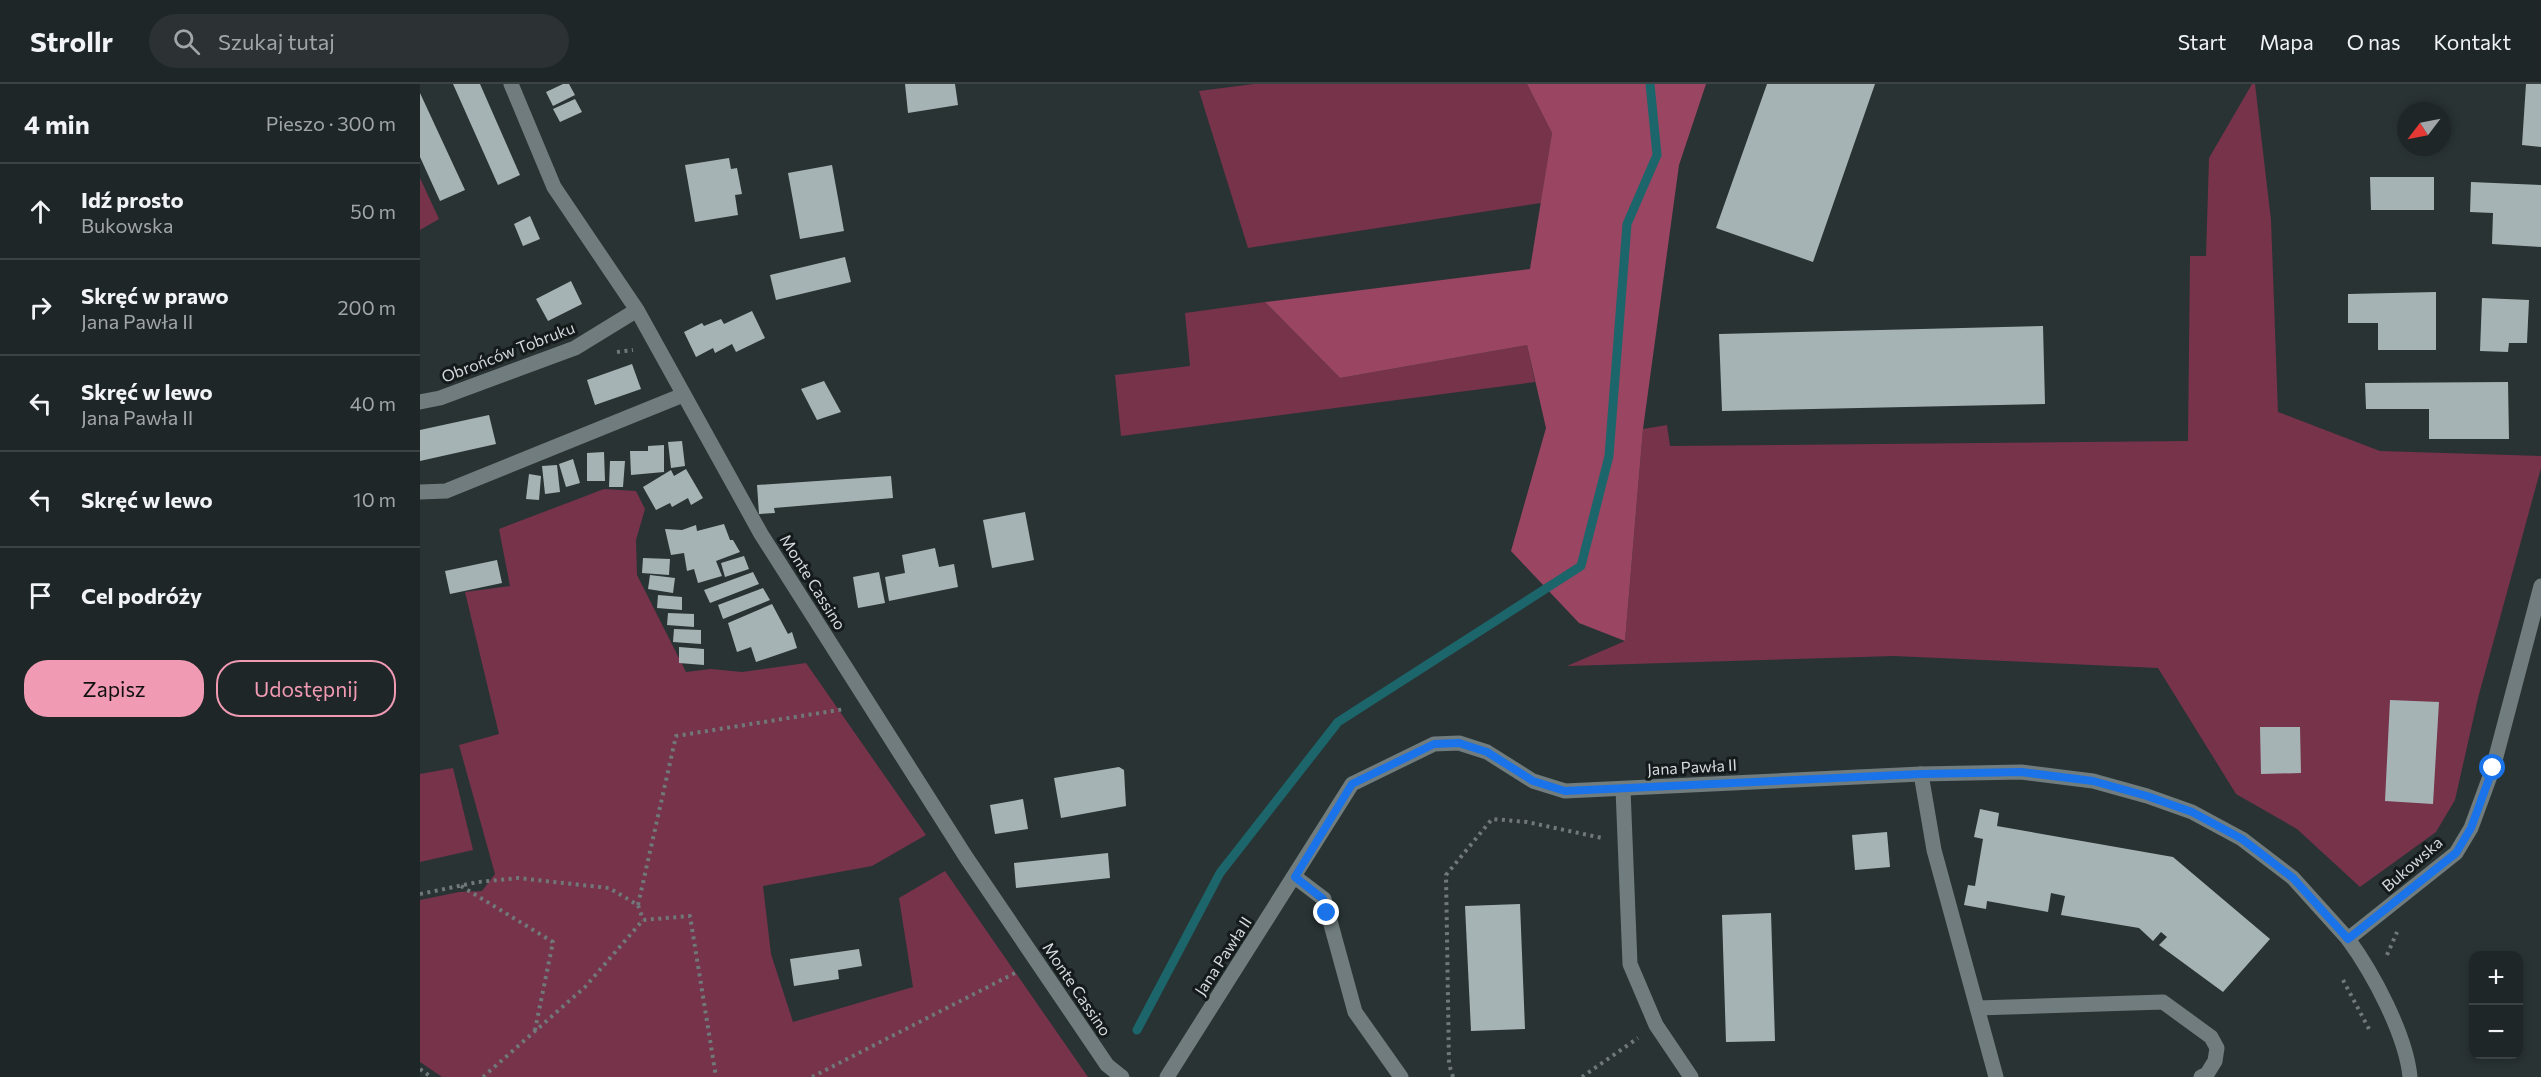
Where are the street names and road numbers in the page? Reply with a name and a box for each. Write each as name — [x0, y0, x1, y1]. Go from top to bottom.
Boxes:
street label: Obrońców Tobruku — [438, 317, 577, 386]
street label: Monte Cassino — [777, 531, 850, 633]
street label: Jana Pawła II — [1647, 755, 1737, 778]
street label: Bukowska — [2378, 832, 2446, 895]
street label: Jana Pawła II — [1190, 913, 1255, 999]
street label: Monte Cassino — [1039, 938, 1116, 1039]

